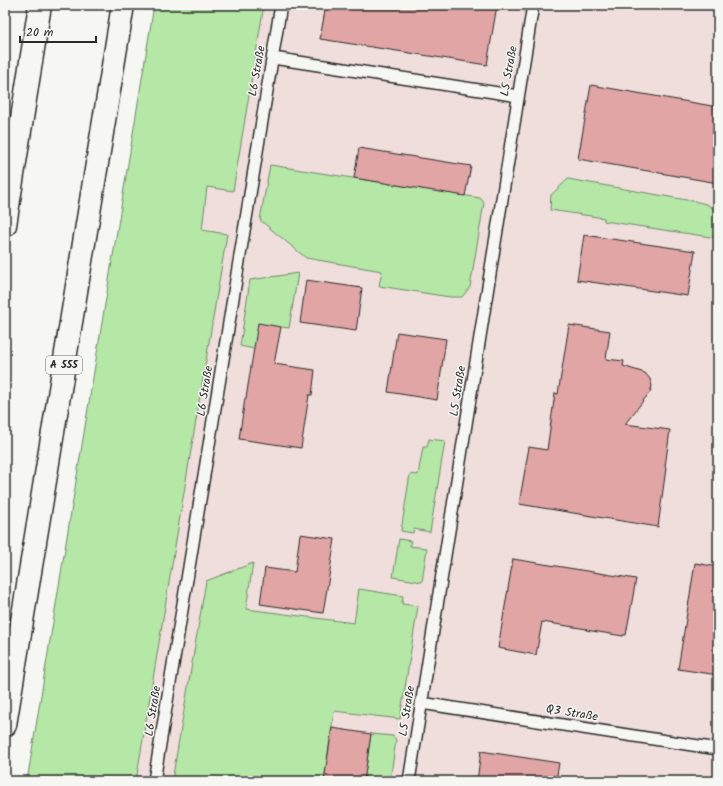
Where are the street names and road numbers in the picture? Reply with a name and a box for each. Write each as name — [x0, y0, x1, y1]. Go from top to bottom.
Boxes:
street label: L6 Straße — [243, 44, 271, 98]
street label: L5 Straße — [495, 44, 523, 98]
road number: A 555 — [46, 356, 82, 374]
street label: L6 Straße — [192, 364, 218, 418]
street label: L5 Straße — [445, 364, 471, 418]
street label: L6 Straße — [140, 684, 166, 738]
street label: L5 Straße — [394, 684, 420, 738]
street label: Q3 Straße — [545, 700, 600, 727]

